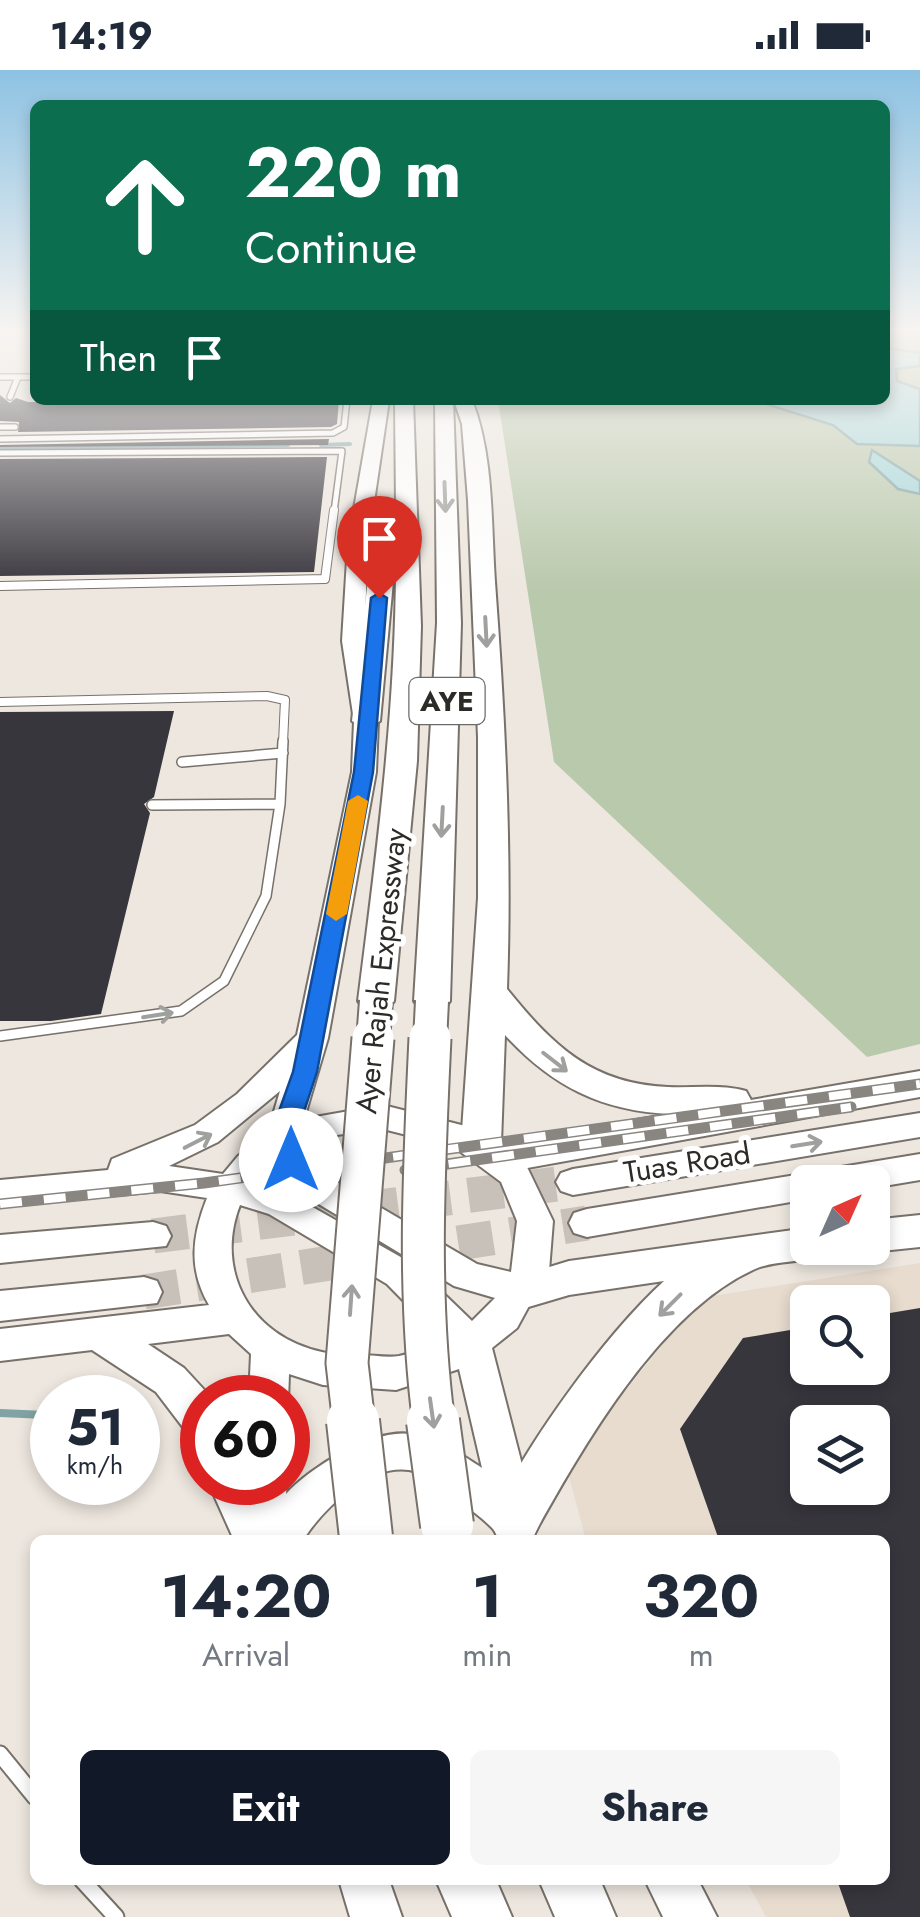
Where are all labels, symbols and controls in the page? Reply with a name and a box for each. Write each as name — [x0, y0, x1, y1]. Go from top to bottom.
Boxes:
text: 14:19 — [50, 8, 153, 63]
text: 220 m — [245, 122, 462, 223]
icon: ahead — [80, 140, 210, 270]
text: Continue — [245, 215, 417, 280]
text: Then — [80, 330, 157, 385]
icon: arrive — [177, 330, 232, 385]
one-way arrow — [436, 481, 455, 513]
pin — [337, 496, 422, 599]
icon: arrive — [352, 511, 407, 566]
one-way arrow — [477, 616, 496, 648]
road number: AYE — [410, 678, 484, 724]
one-way arrow — [432, 806, 451, 838]
street label: Ayer Rajah Expressway — [344, 825, 417, 1116]
one-way arrow — [141, 1005, 174, 1024]
one-way arrow — [541, 1052, 568, 1073]
position arrow — [239, 1108, 343, 1212]
one-way arrow — [183, 1131, 213, 1150]
street label: Tuas Road — [621, 1131, 753, 1194]
one-way arrow — [791, 1134, 823, 1153]
north arrow — [790, 1165, 890, 1265]
map controls — [790, 1165, 890, 1505]
one-way arrow — [342, 1285, 361, 1317]
button: search — [790, 1285, 890, 1385]
one-way arrow — [658, 1292, 682, 1316]
speed limit sign: 60 — [180, 1375, 310, 1505]
text: 51 — [66, 1391, 124, 1464]
one-way arrow — [423, 1396, 442, 1429]
button: layers — [790, 1405, 890, 1505]
text: km/h — [67, 1447, 123, 1483]
text: 14:20 — [161, 1553, 332, 1640]
text: 1 — [472, 1553, 502, 1640]
text: 320 — [643, 1553, 759, 1640]
text: Arrival — [202, 1632, 290, 1678]
text: min — [462, 1632, 512, 1678]
text: m — [689, 1632, 714, 1678]
button: Exit — [80, 1750, 450, 1865]
button: Share — [470, 1750, 840, 1865]

